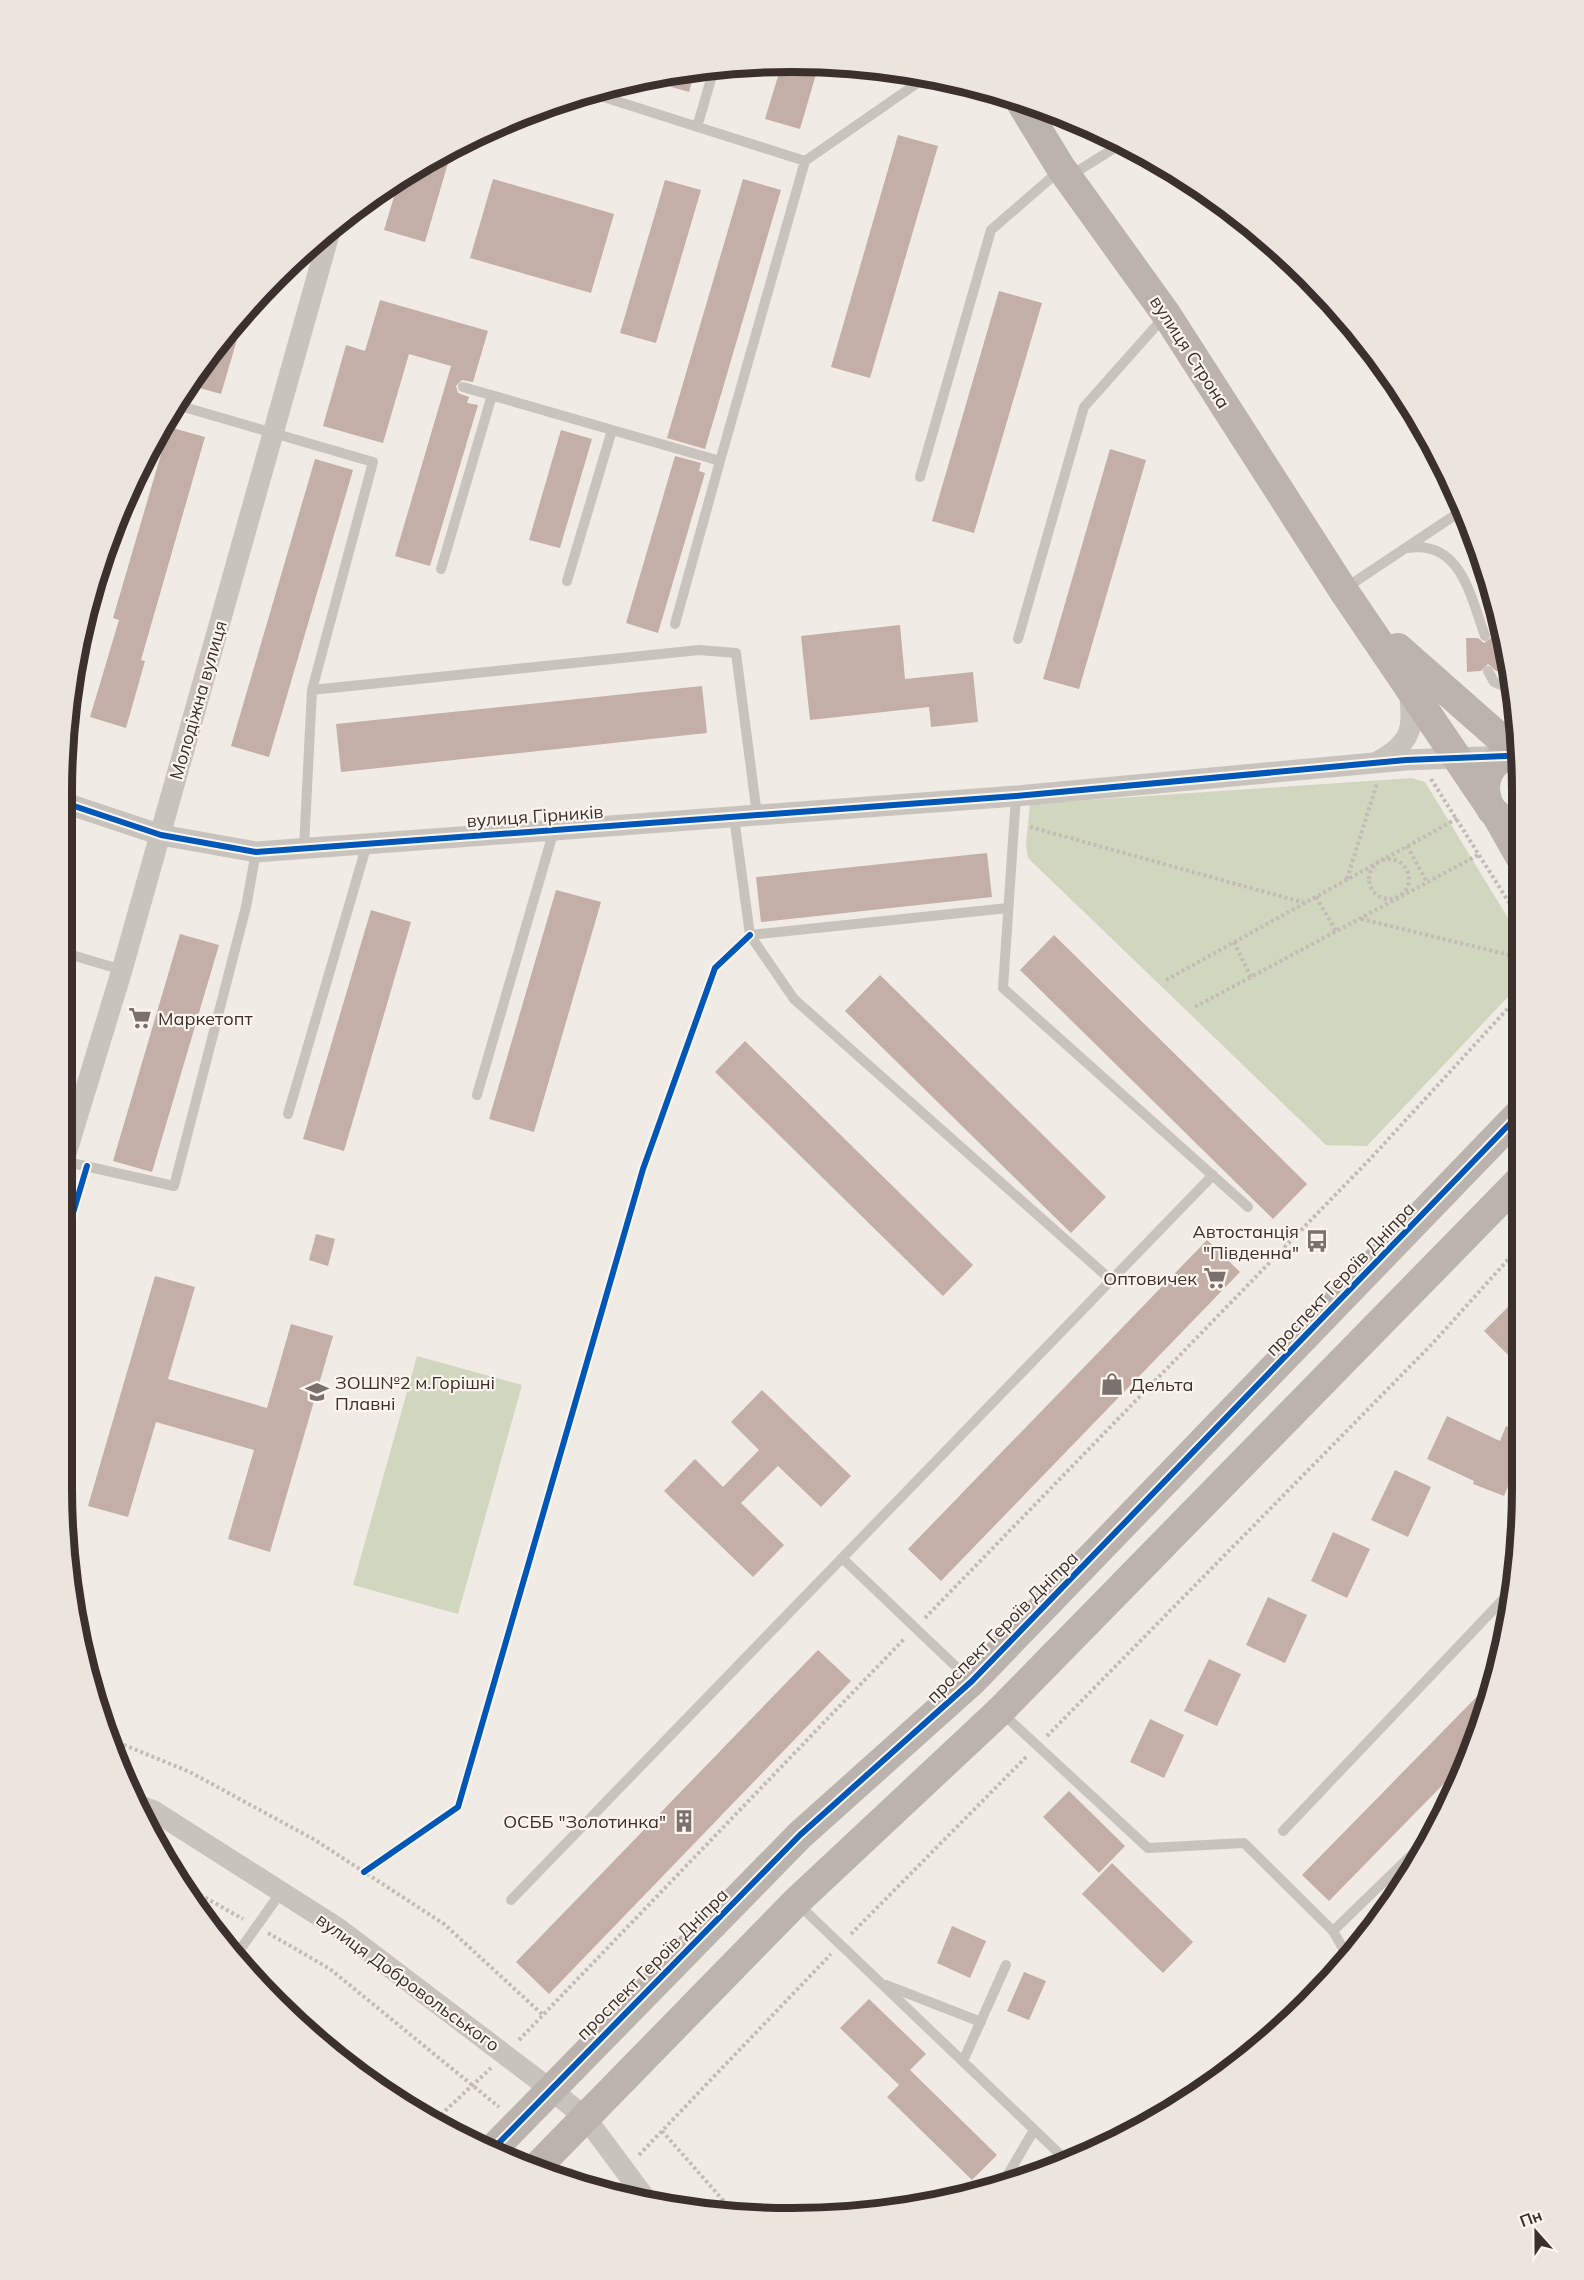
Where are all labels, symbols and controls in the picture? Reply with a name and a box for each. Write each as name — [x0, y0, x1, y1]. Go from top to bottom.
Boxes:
street label: вулиця Строна — [1145, 291, 1235, 413]
street label: Молодіжна вулиця — [164, 618, 232, 782]
street label: вулиця Гірників — [466, 800, 604, 832]
supermarket icon: Маркетопт — [127, 1005, 153, 1031]
place label: Маркетопт — [158, 1007, 253, 1030]
street label: проспект Героїв Дніпра — [1260, 1197, 1420, 1361]
place label: Автостанція "Південна" — [1193, 1220, 1299, 1264]
bus stop icon: Автостанція "Південна" — [1304, 1228, 1330, 1254]
supermarket icon: Оптовичек — [1202, 1265, 1228, 1291]
place label: Оптовичек — [1103, 1267, 1197, 1290]
place label: ЗОШ№2 м.Горішні Плавні — [335, 1371, 495, 1415]
shop icon: Дельта — [1099, 1371, 1125, 1397]
place label: Дельта — [1130, 1373, 1194, 1396]
school or university icon: ЗОШ№2 м.Горішні Плавні — [304, 1379, 330, 1405]
street label: проспект Героїв Дніпра — [921, 1546, 1083, 1708]
building icon: ОСББ "Золотинка" — [671, 1808, 697, 1834]
place label: ОСББ "Золотинка" — [503, 1810, 666, 1833]
street label: проспект Героїв Дніпра — [571, 1883, 733, 2045]
street label: вулиця Добровольського — [312, 1908, 504, 2056]
north arrow — [1506, 2202, 1566, 2262]
text: Пн — [1517, 2205, 1545, 2231]

